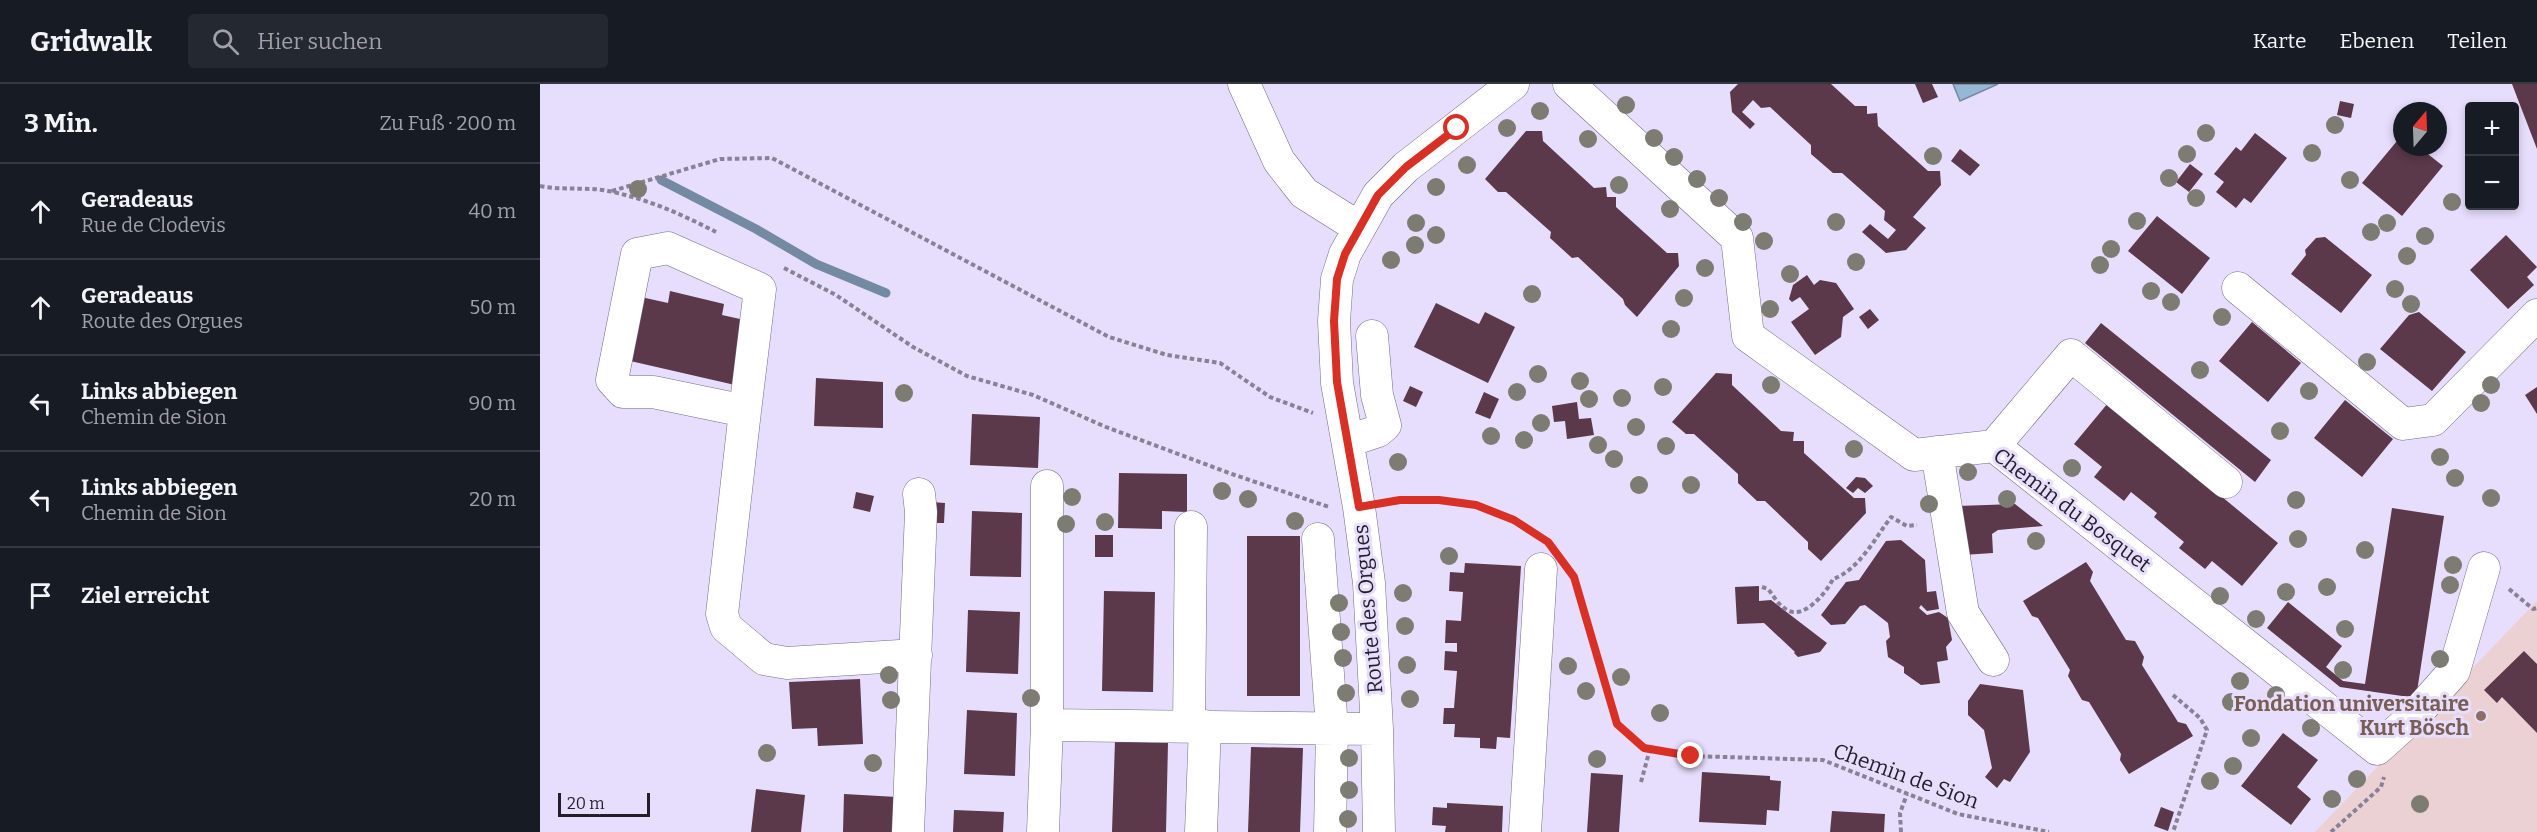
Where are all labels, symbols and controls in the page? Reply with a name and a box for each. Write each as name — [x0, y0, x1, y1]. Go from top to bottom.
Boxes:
search box — [188, 14, 608, 68]
text: Gridwalk — [30, 25, 152, 58]
icon: search — [209, 25, 242, 58]
text: Hier suchen — [257, 28, 382, 55]
text: Karte — [2253, 28, 2306, 54]
text: Ebenen — [2339, 28, 2414, 54]
text: Teilen — [2447, 28, 2507, 54]
north arrow — [2393, 102, 2447, 156]
map controls — [2465, 102, 2519, 210]
button: + — [2465, 102, 2519, 156]
text: 3 Min. — [24, 108, 98, 139]
text: Zu Fuß · 200 m — [379, 111, 516, 135]
route start — [1443, 114, 1469, 140]
button: − — [2465, 156, 2519, 210]
text: Geradeaus — [81, 186, 193, 213]
icon: ahead — [24, 195, 57, 228]
text: 40 m — [468, 199, 516, 223]
text: Rue de Clodevis — [81, 213, 226, 237]
text: Geradeaus — [81, 282, 193, 309]
icon: ahead — [24, 291, 57, 324]
text: 50 m — [469, 295, 516, 319]
text: Route des Orgues — [81, 309, 243, 333]
text: Links abbiegen — [81, 378, 238, 405]
icon: left — [24, 387, 57, 420]
text: 90 m — [468, 391, 516, 415]
text: Chemin de Sion — [81, 405, 227, 429]
street label: Chemin du Bosquet — [1988, 442, 2156, 578]
text: Links abbiegen — [81, 474, 238, 501]
icon: left — [24, 483, 57, 516]
text: 20 m — [469, 487, 516, 511]
text: Chemin de Sion — [81, 501, 227, 525]
street label: Route des Orgues — [1348, 523, 1388, 695]
icon: arrive — [24, 579, 57, 612]
text: Ziel erreicht — [81, 582, 210, 609]
place label: Fondation universitaire Kurt Bösch — [2234, 691, 2470, 741]
marker: Fondation universitaire Kurt Bösch — [2474, 709, 2488, 723]
street label: Chemin de Sion — [1830, 738, 1982, 814]
route end — [1677, 742, 1703, 768]
scale bar — [558, 790, 650, 818]
text: 20 m — [567, 794, 604, 813]

